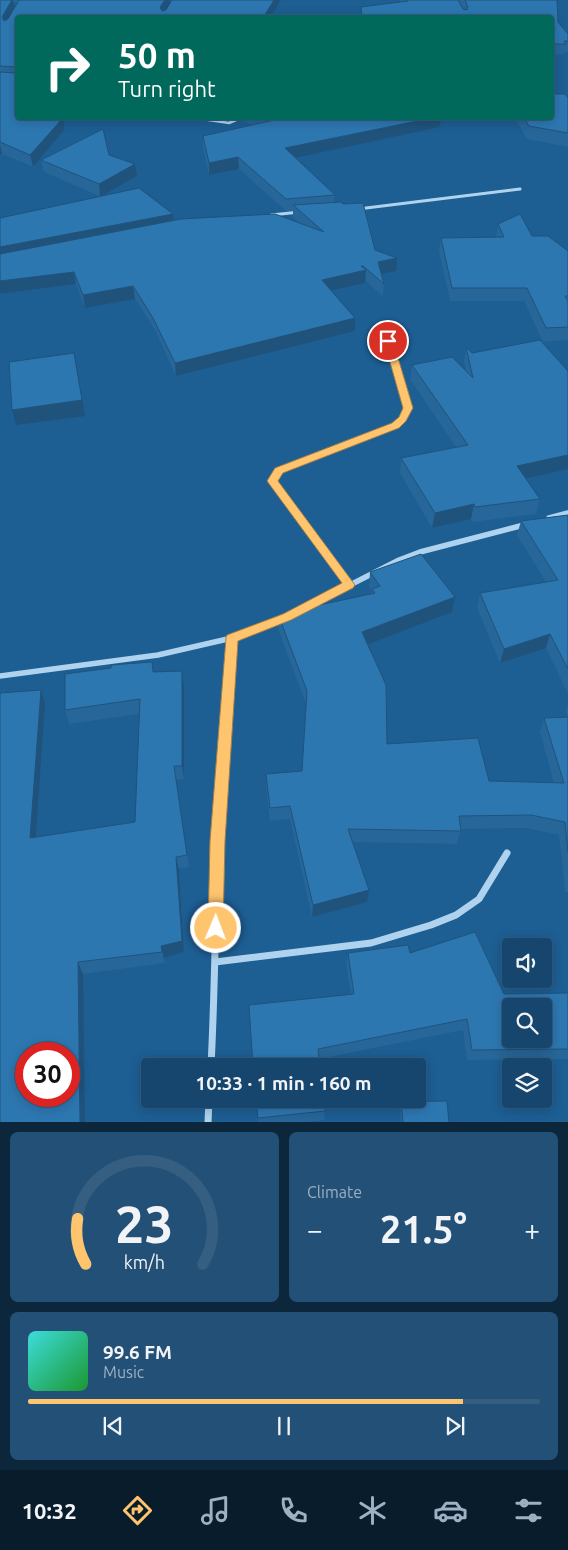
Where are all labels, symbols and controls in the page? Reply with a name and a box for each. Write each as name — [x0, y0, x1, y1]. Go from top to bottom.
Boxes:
icon: right — [35, 35, 100, 100]
text: 50 m — [118, 35, 196, 75]
text: Turn right — [118, 76, 216, 101]
pin — [367, 320, 409, 362]
icon: arrive — [374, 327, 402, 355]
position arrow — [189, 901, 241, 953]
map controls — [502, 938, 552, 1108]
button: sound — [502, 938, 552, 988]
button: search — [502, 998, 552, 1048]
speed limit sign: 30 — [15, 1042, 80, 1107]
button: layers — [502, 1058, 552, 1108]
text: 10:33 · 1 min · 160 m — [196, 1072, 371, 1094]
text: Climate — [307, 1183, 362, 1201]
text: 23 — [115, 1195, 174, 1253]
text: 21.5° — [380, 1208, 467, 1250]
text: − — [307, 1214, 323, 1245]
text: + — [524, 1214, 540, 1245]
text: km/h — [124, 1252, 165, 1272]
text: 99.6 FM — [103, 1341, 172, 1363]
text: Music — [103, 1363, 144, 1381]
icon: previous — [99, 1412, 127, 1440]
icon: pause — [270, 1412, 298, 1440]
icon: next — [441, 1412, 469, 1440]
icon: directions — [120, 1493, 155, 1528]
icon: music — [198, 1493, 233, 1528]
icon: phone — [276, 1493, 311, 1528]
icon: climate — [355, 1493, 390, 1528]
icon: car — [433, 1493, 468, 1528]
icon: filters — [511, 1493, 546, 1528]
text: 10:32 — [22, 1498, 77, 1523]

